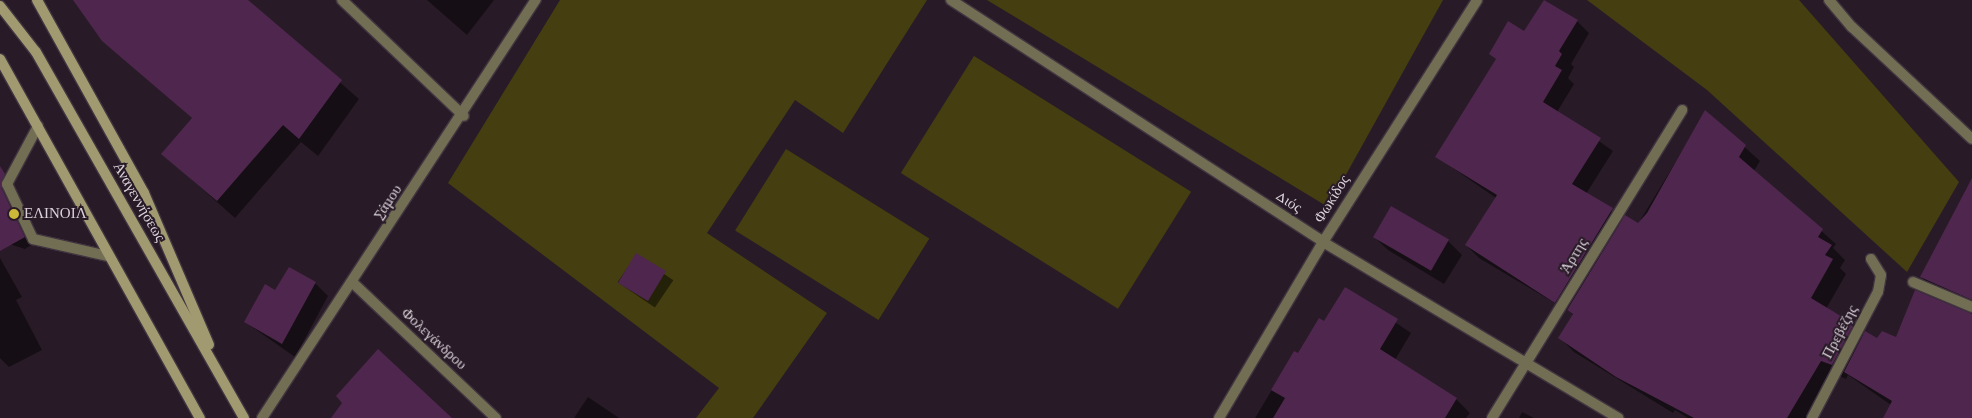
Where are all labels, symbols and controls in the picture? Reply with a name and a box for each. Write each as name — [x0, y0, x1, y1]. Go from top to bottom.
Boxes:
street label: Αναγεννήσεως — [109, 159, 169, 245]
street label: Φωκίδος — [1310, 172, 1354, 226]
street label: Σάμου — [370, 181, 406, 223]
street label: Διός — [1273, 187, 1305, 217]
place label: ΕΛΙΝΟΙΛ — [24, 205, 87, 223]
marker: ΕΛΙΝΟΙΛ — [8, 208, 20, 220]
street label: Άρτης — [1556, 235, 1592, 277]
street label: Πρεβέζης — [1818, 302, 1862, 362]
street label: Φολεγάνδρου — [398, 304, 470, 374]

